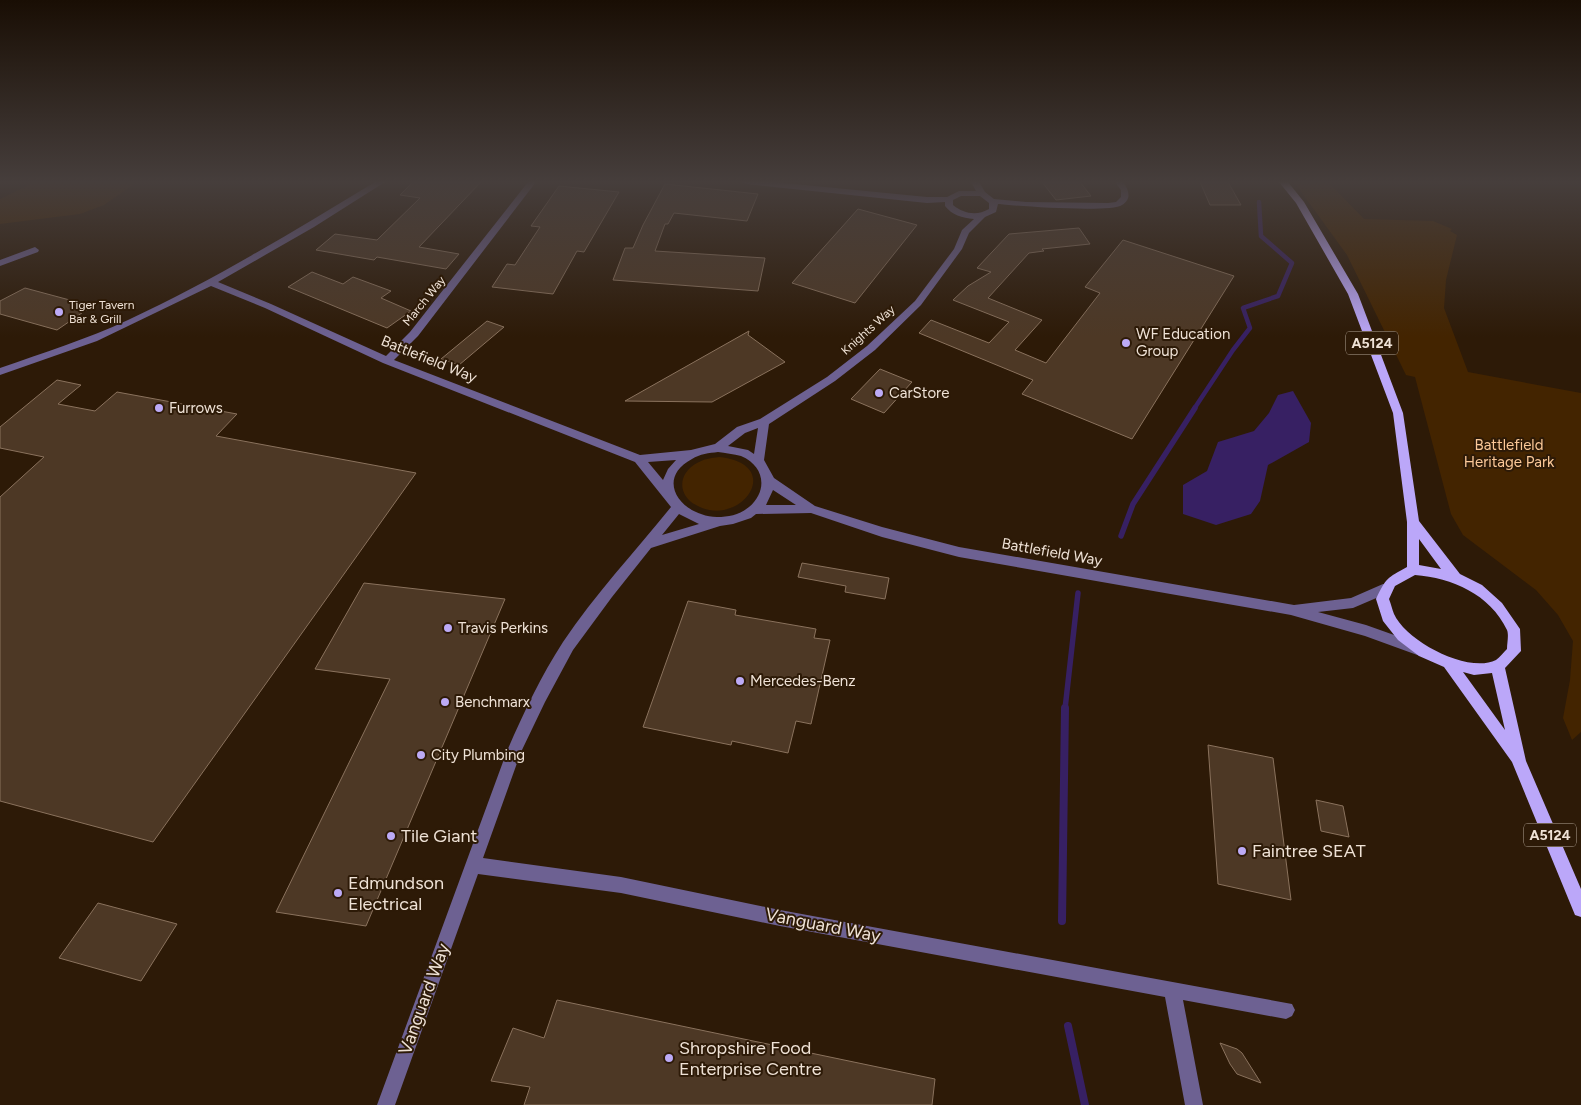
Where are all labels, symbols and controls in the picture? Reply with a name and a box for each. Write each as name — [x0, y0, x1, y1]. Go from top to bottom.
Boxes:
street label: March Way — [400, 273, 449, 329]
place label: Tiger Tavern Bar & Grill — [69, 298, 135, 326]
street label: Knights Way — [838, 302, 898, 358]
marker: Tiger Tavern Bar & Grill — [53, 306, 65, 318]
place label: WF Education Group — [1136, 325, 1230, 360]
street label: Battlefield Way — [378, 332, 480, 386]
road number: A5124 — [1346, 332, 1398, 354]
marker: WF Education Group — [1120, 337, 1132, 349]
place label: CarStore — [889, 384, 949, 402]
marker: CarStore — [873, 387, 885, 399]
place label: Furrows — [169, 399, 223, 417]
marker: Furrows — [153, 402, 165, 414]
park label: Battlefield Heritage Park — [1464, 436, 1555, 471]
street label: Battlefield Way — [1000, 534, 1104, 570]
place label: Travis Perkins — [458, 619, 548, 637]
marker: Travis Perkins — [442, 622, 454, 634]
place label: Mercedes-Benz — [750, 672, 856, 690]
marker: Mercedes-Benz — [734, 675, 746, 687]
place label: Benchmarx — [455, 693, 530, 711]
marker: Benchmarx — [439, 696, 451, 708]
place label: City Plumbing — [431, 746, 525, 764]
marker: City Plumbing — [415, 749, 427, 761]
road number: A5124 — [1524, 824, 1576, 846]
place label: Tile Giant — [401, 825, 477, 847]
marker: Tile Giant — [385, 830, 397, 842]
place label: Faintree SEAT — [1252, 840, 1366, 862]
marker: Faintree SEAT — [1236, 845, 1248, 857]
place label: Edmundson Electrical — [348, 872, 444, 915]
marker: Edmundson Electrical — [332, 887, 344, 899]
street label: Vanguard Way — [764, 903, 883, 947]
street label: Vanguard Way — [394, 940, 455, 1058]
place label: Shropshire Food Enterprise Centre — [679, 1037, 822, 1080]
marker: Shropshire Food Enterprise Centre — [663, 1052, 675, 1064]

